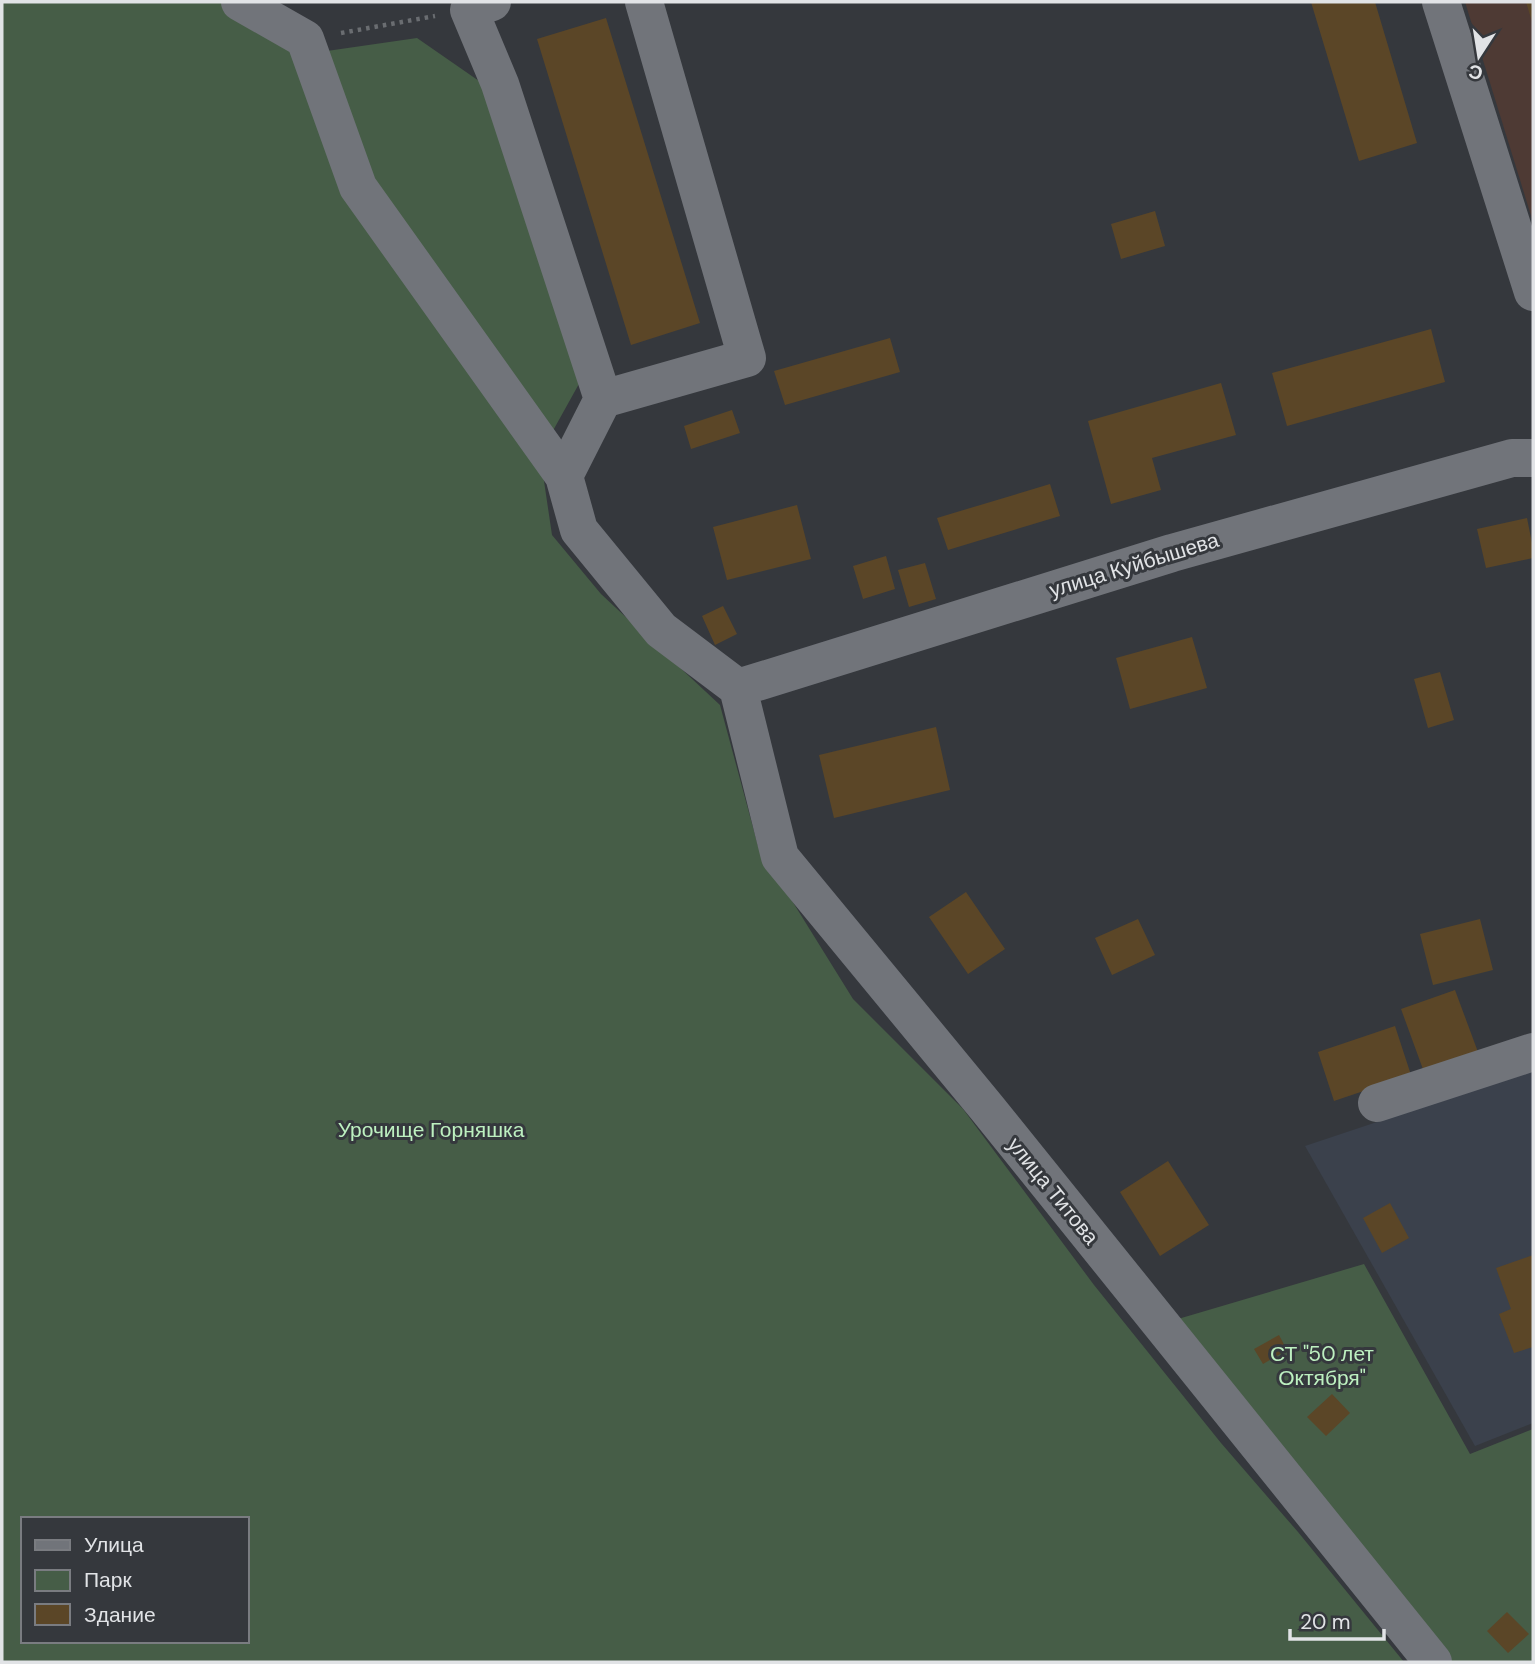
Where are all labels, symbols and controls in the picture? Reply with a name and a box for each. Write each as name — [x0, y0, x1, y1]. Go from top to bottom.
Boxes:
north arrow — [1444, 21, 1514, 91]
text: С — [1466, 58, 1485, 86]
street label: улица Куйбышева — [1046, 526, 1223, 604]
park label: Урочище Горняшка — [338, 1116, 525, 1144]
street label: улица Титова — [1001, 1131, 1105, 1251]
park label: СТ "50 лет Октября" — [1270, 1340, 1374, 1392]
legend — [21, 1517, 248, 1643]
text: Улица — [84, 1531, 144, 1559]
text: Парк — [84, 1566, 132, 1594]
scale bar — [1290, 1598, 1384, 1642]
text: Здание — [84, 1601, 156, 1629]
text: 20 m — [1300, 1608, 1351, 1636]

